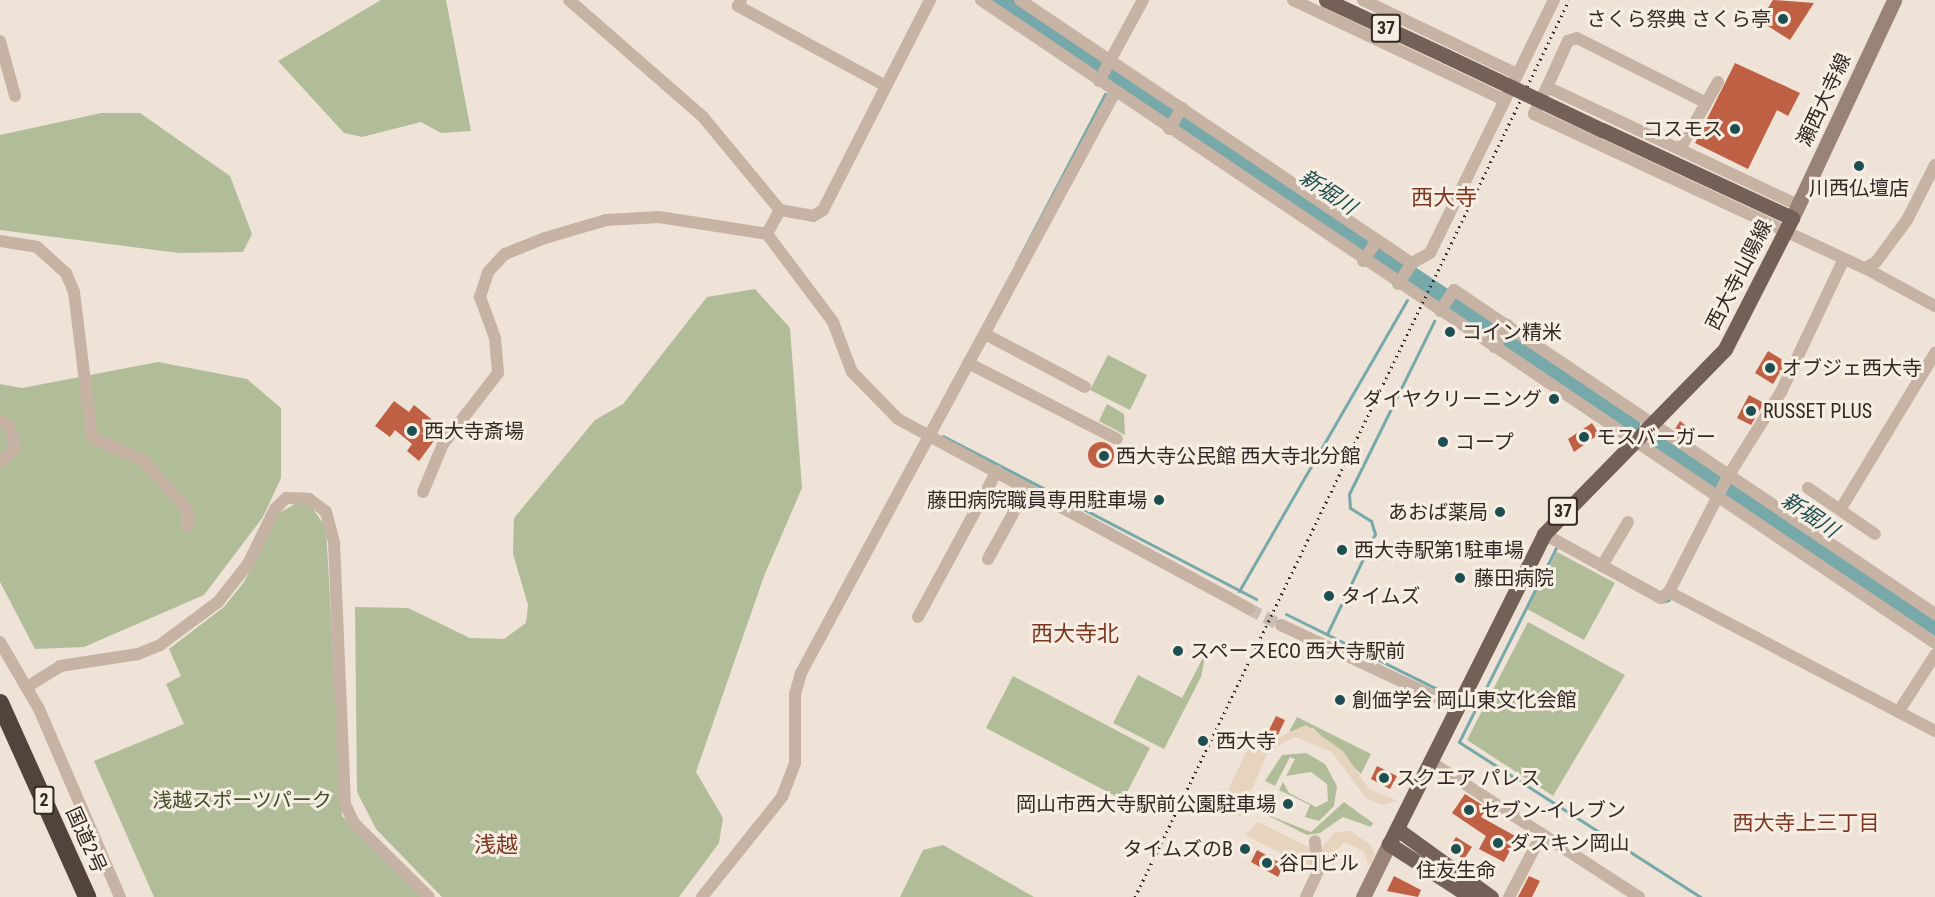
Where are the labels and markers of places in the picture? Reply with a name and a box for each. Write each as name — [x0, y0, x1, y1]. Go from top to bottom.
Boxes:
place label: さくら祭典 さくら亭 — [1586, 7, 1771, 31]
marker: さくら祭典 さくら亭 — [1776, 12, 1790, 26]
place label: コスモス — [1643, 117, 1723, 141]
marker: コスモス — [1728, 122, 1742, 136]
marker: 川西仏壇店 — [1852, 159, 1866, 173]
place label: 川西仏壇店 — [1809, 176, 1909, 200]
place label: コイン精米 — [1462, 320, 1562, 344]
marker: コイン精米 — [1443, 325, 1457, 339]
place label: オブジェ西大寺 — [1782, 356, 1922, 380]
marker: オブジェ西大寺 — [1763, 361, 1777, 375]
place label: ダイヤクリーニング — [1362, 387, 1542, 411]
marker: ダイヤクリーニング — [1547, 392, 1561, 406]
place label: RUSSET PLUS — [1763, 399, 1872, 423]
marker: RUSSET PLUS — [1744, 404, 1758, 418]
place label: 西大寺斎場 — [424, 419, 524, 443]
marker: 西大寺斎場 — [405, 424, 419, 438]
place label: モスバーガー — [1596, 425, 1716, 449]
place label: コープ — [1455, 430, 1515, 454]
marker: モスバーガー — [1577, 430, 1591, 444]
marker: コープ — [1436, 435, 1450, 449]
place label: 西大寺公民館 西大寺北分館 — [1116, 444, 1361, 468]
marker: 西大寺公民館 西大寺北分館 — [1097, 449, 1111, 463]
place label: 藤田病院職員専用駐車場 — [927, 488, 1147, 512]
marker: 藤田病院職員専用駐車場 — [1152, 493, 1166, 507]
place label: あおば薬局 — [1388, 500, 1488, 524]
marker: あおば薬局 — [1493, 505, 1507, 519]
place label: 西大寺駅第1駐車場 — [1354, 538, 1524, 562]
marker: 西大寺駅第1駐車場 — [1335, 543, 1349, 557]
place label: 藤田病院 — [1474, 566, 1554, 590]
marker: 藤田病院 — [1451, 569, 1469, 587]
place label: タイムズ — [1341, 584, 1421, 608]
marker: タイムズ — [1322, 589, 1336, 603]
place label: スペースECO 西大寺駅前 — [1190, 639, 1408, 663]
marker: スペースECO 西大寺駅前 — [1171, 644, 1185, 658]
place label: 創価学会 岡山東文化会館 — [1352, 688, 1577, 712]
marker: 創価学会 岡山東文化会館 — [1333, 693, 1347, 707]
place label: 西大寺 — [1216, 729, 1276, 753]
marker: 西大寺 — [1194, 732, 1212, 750]
place label: スクエア パレス — [1396, 766, 1541, 790]
marker: スクエア パレス — [1377, 771, 1391, 785]
place label: 岡山市西大寺駅前公園駐車場 — [1016, 792, 1276, 816]
marker: 岡山市西大寺駅前公園駐車場 — [1281, 797, 1295, 811]
place label: セブン-イレブン — [1481, 798, 1626, 822]
marker: セブン-イレブン — [1462, 803, 1476, 817]
place label: ダスキン岡山 — [1510, 831, 1630, 855]
marker: ダスキン岡山 — [1491, 836, 1505, 850]
place label: タイムズのB — [1122, 837, 1233, 861]
marker: タイムズのB — [1238, 842, 1252, 856]
marker: 住友生命 — [1449, 842, 1463, 856]
place label: 谷口ビル — [1279, 851, 1359, 875]
marker: 谷口ビル — [1260, 856, 1274, 870]
place label: 住友生命 — [1416, 858, 1496, 882]

